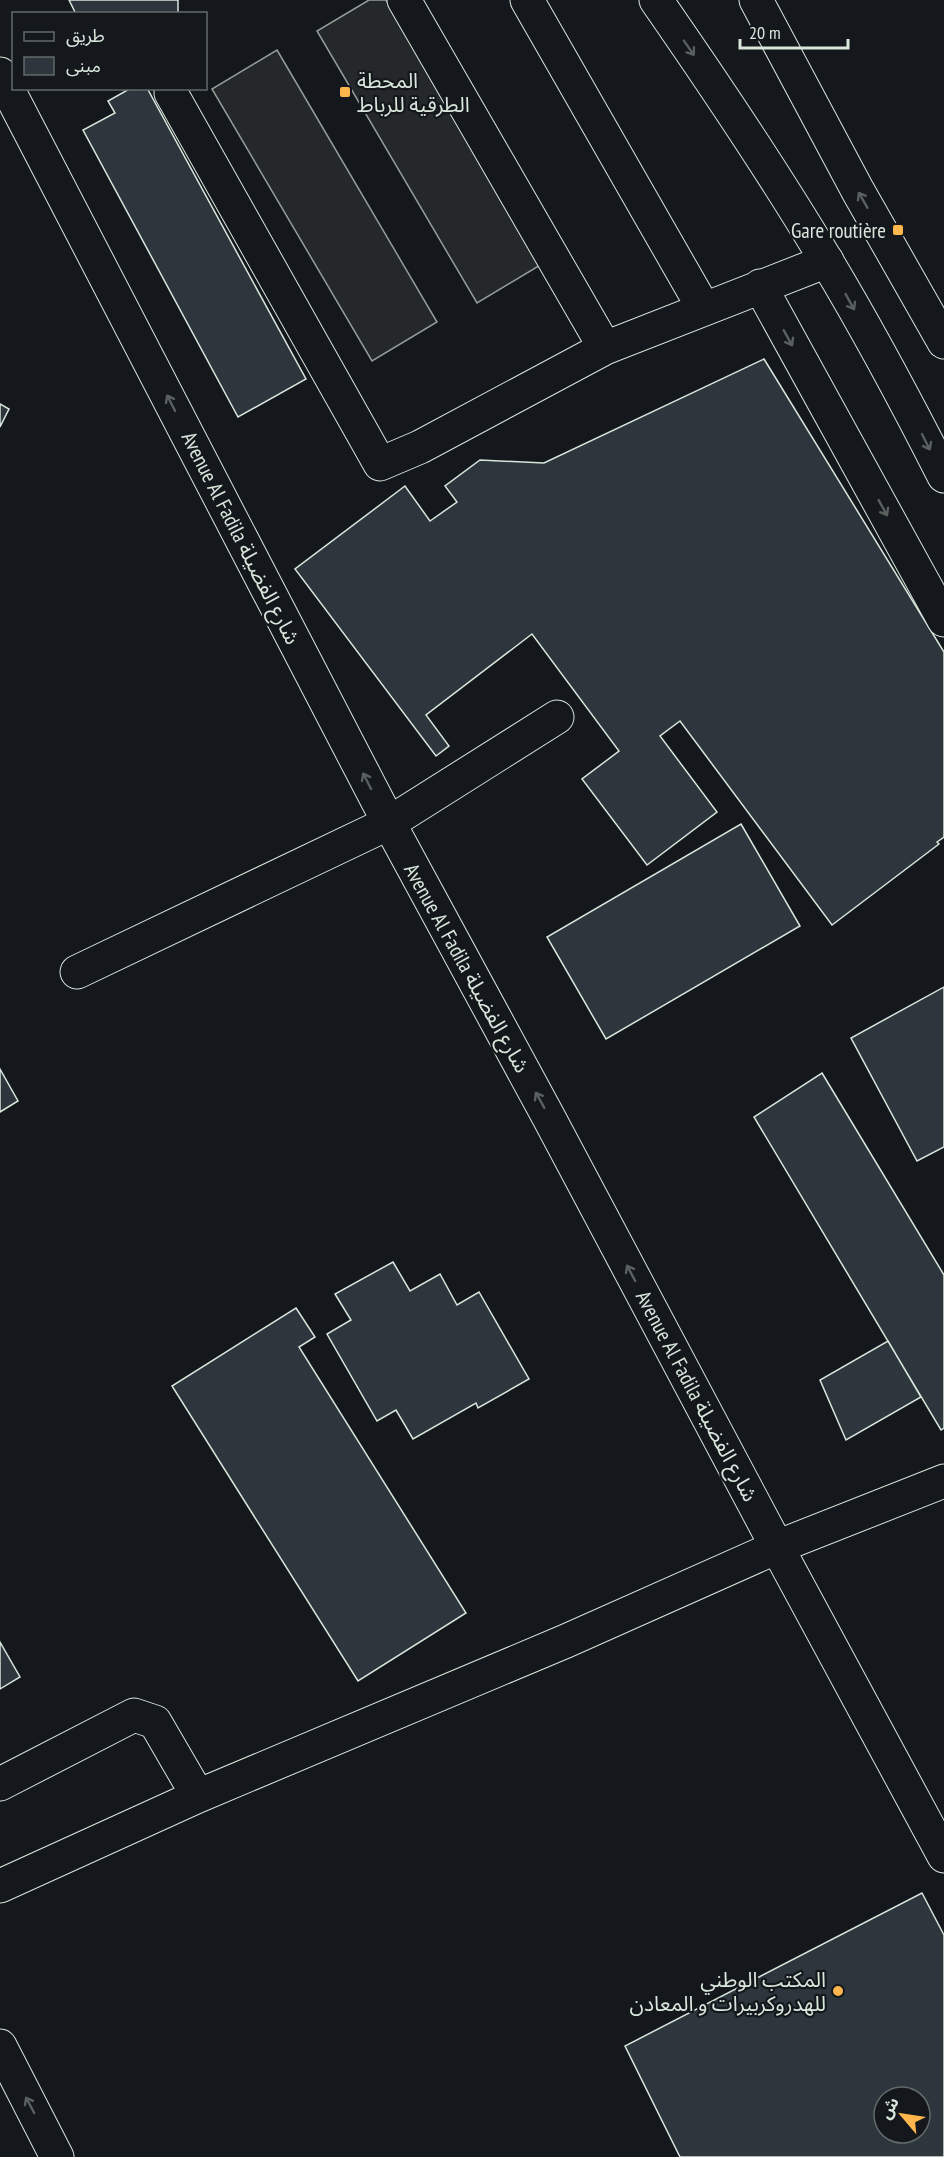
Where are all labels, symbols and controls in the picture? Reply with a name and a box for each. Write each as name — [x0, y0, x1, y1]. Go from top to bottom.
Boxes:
legend — [12, 12, 207, 90]
scale bar — [740, 12, 848, 50]
text: 20 m — [749, 21, 781, 44]
text: طريق — [66, 24, 105, 47]
one-way arrow — [683, 39, 695, 56]
text: مبنى — [66, 54, 101, 77]
place label: المحطة الطرقية للرباط — [357, 67, 470, 118]
marker: المحطة الطرقية للرباط — [338, 85, 352, 99]
one-way arrow — [857, 192, 869, 209]
place label: Gare routière — [791, 217, 886, 244]
marker: Gare routière — [891, 223, 905, 237]
one-way arrow — [844, 293, 856, 310]
one-way arrow — [783, 328, 794, 346]
one-way arrow — [165, 395, 177, 412]
street label: Avenue Al Fadila شارع الفضيلة — [174, 427, 306, 650]
one-way arrow — [921, 432, 932, 450]
one-way arrow — [877, 500, 889, 517]
one-way arrow — [361, 773, 373, 790]
street label: Avenue Al Fadila شارع الفضيلة — [396, 859, 536, 1078]
one-way arrow — [534, 1092, 545, 1110]
one-way arrow — [625, 1264, 636, 1282]
street label: Avenue Al Fadila شارع الفضيلة — [628, 1286, 764, 1507]
place label: المكتب الوطني للهدروكربيرات و المعادن — [630, 1966, 826, 2017]
marker: المكتب الوطني للهدروكربيرات و المعادن — [831, 1984, 845, 1998]
north arrow — [872, 2085, 932, 2145]
text: ش — [875, 2093, 903, 2122]
one-way arrow — [24, 2097, 36, 2114]

